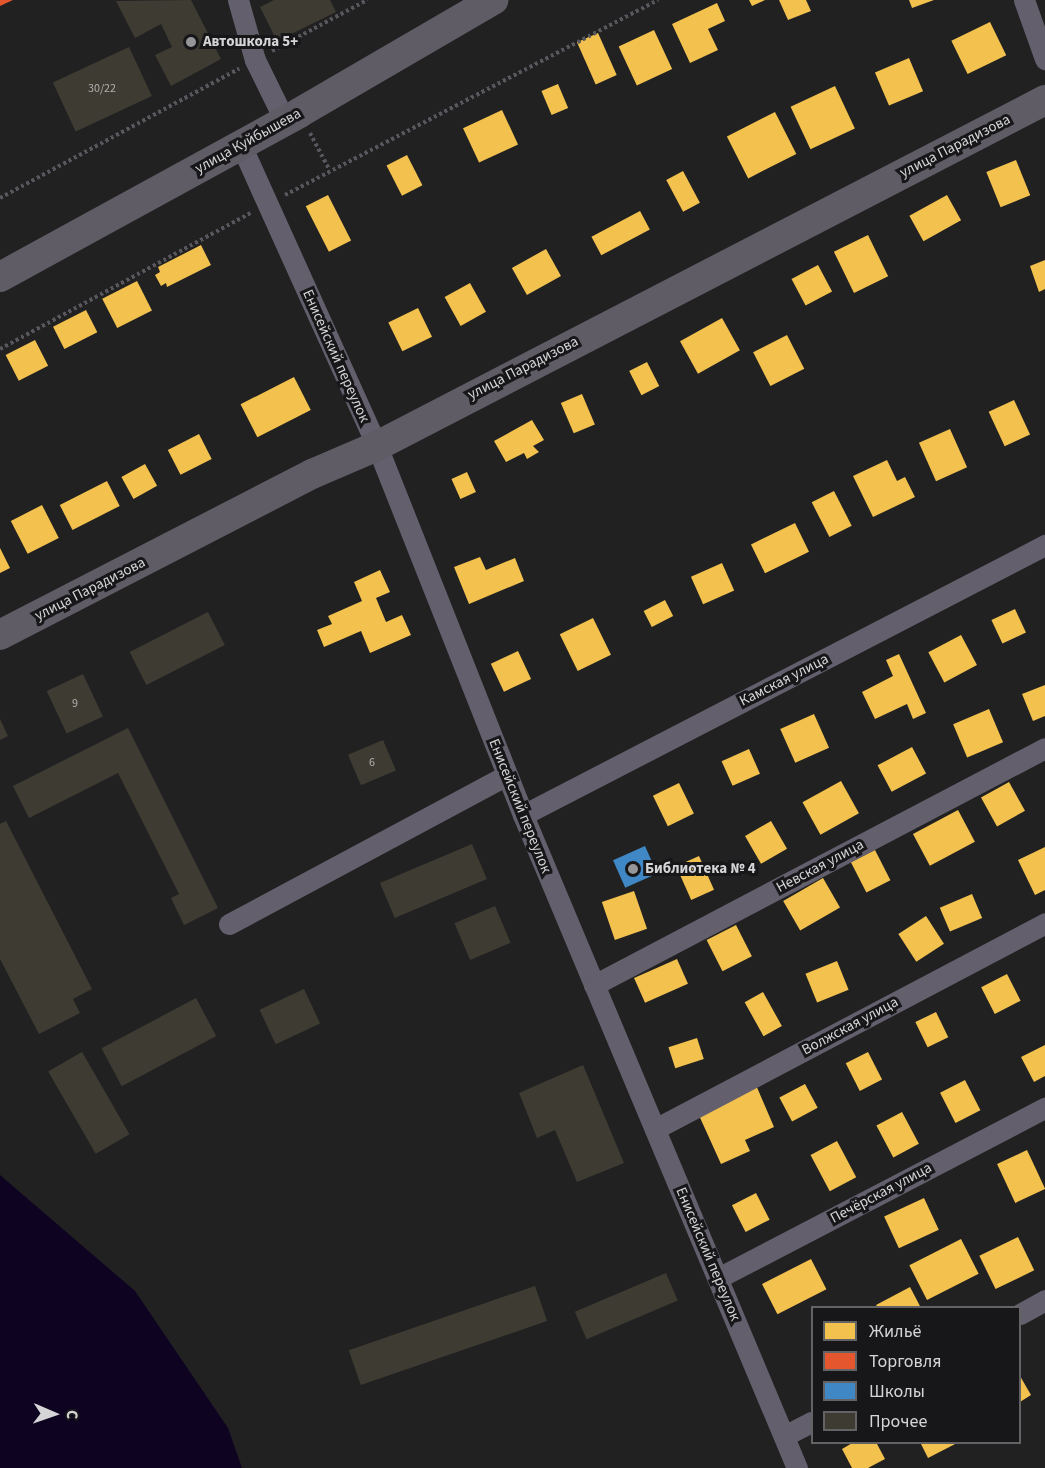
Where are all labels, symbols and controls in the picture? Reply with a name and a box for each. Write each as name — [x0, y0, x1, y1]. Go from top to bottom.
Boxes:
place label: Автошкола 5+ — [203, 33, 298, 51]
marker: Автошкола 5+ — [184, 35, 198, 49]
house number: 30/22 — [88, 82, 116, 96]
street label: улица Куйбышева — [192, 104, 304, 178]
street label: улица Парадизова — [897, 110, 1013, 182]
street label: Енисейский переулок — [299, 287, 373, 425]
street label: улица Парадизова — [465, 332, 581, 404]
street label: улица Парадизова — [32, 553, 148, 625]
street label: Камская улица — [736, 650, 832, 710]
house number: 9 — [72, 697, 78, 711]
street label: Енисейский переулок — [485, 736, 555, 876]
house number: 6 — [369, 756, 375, 770]
street label: Невская улица — [773, 835, 867, 897]
place label: Библиотека № 4 — [645, 860, 756, 878]
marker: Библиотека № 4 — [626, 862, 640, 876]
street label: Волжская улица — [799, 993, 901, 1059]
street label: Печёрская улица — [827, 1159, 935, 1227]
street label: Енисейский переулок — [672, 1184, 744, 1324]
legend — [811, 1306, 1021, 1444]
text: Жильё — [869, 1319, 921, 1344]
text: Торговля — [869, 1349, 942, 1374]
text: Школы — [869, 1379, 925, 1404]
north arrow — [24, 1384, 84, 1444]
text: Прочее — [869, 1409, 927, 1434]
text: С — [61, 1410, 83, 1420]

